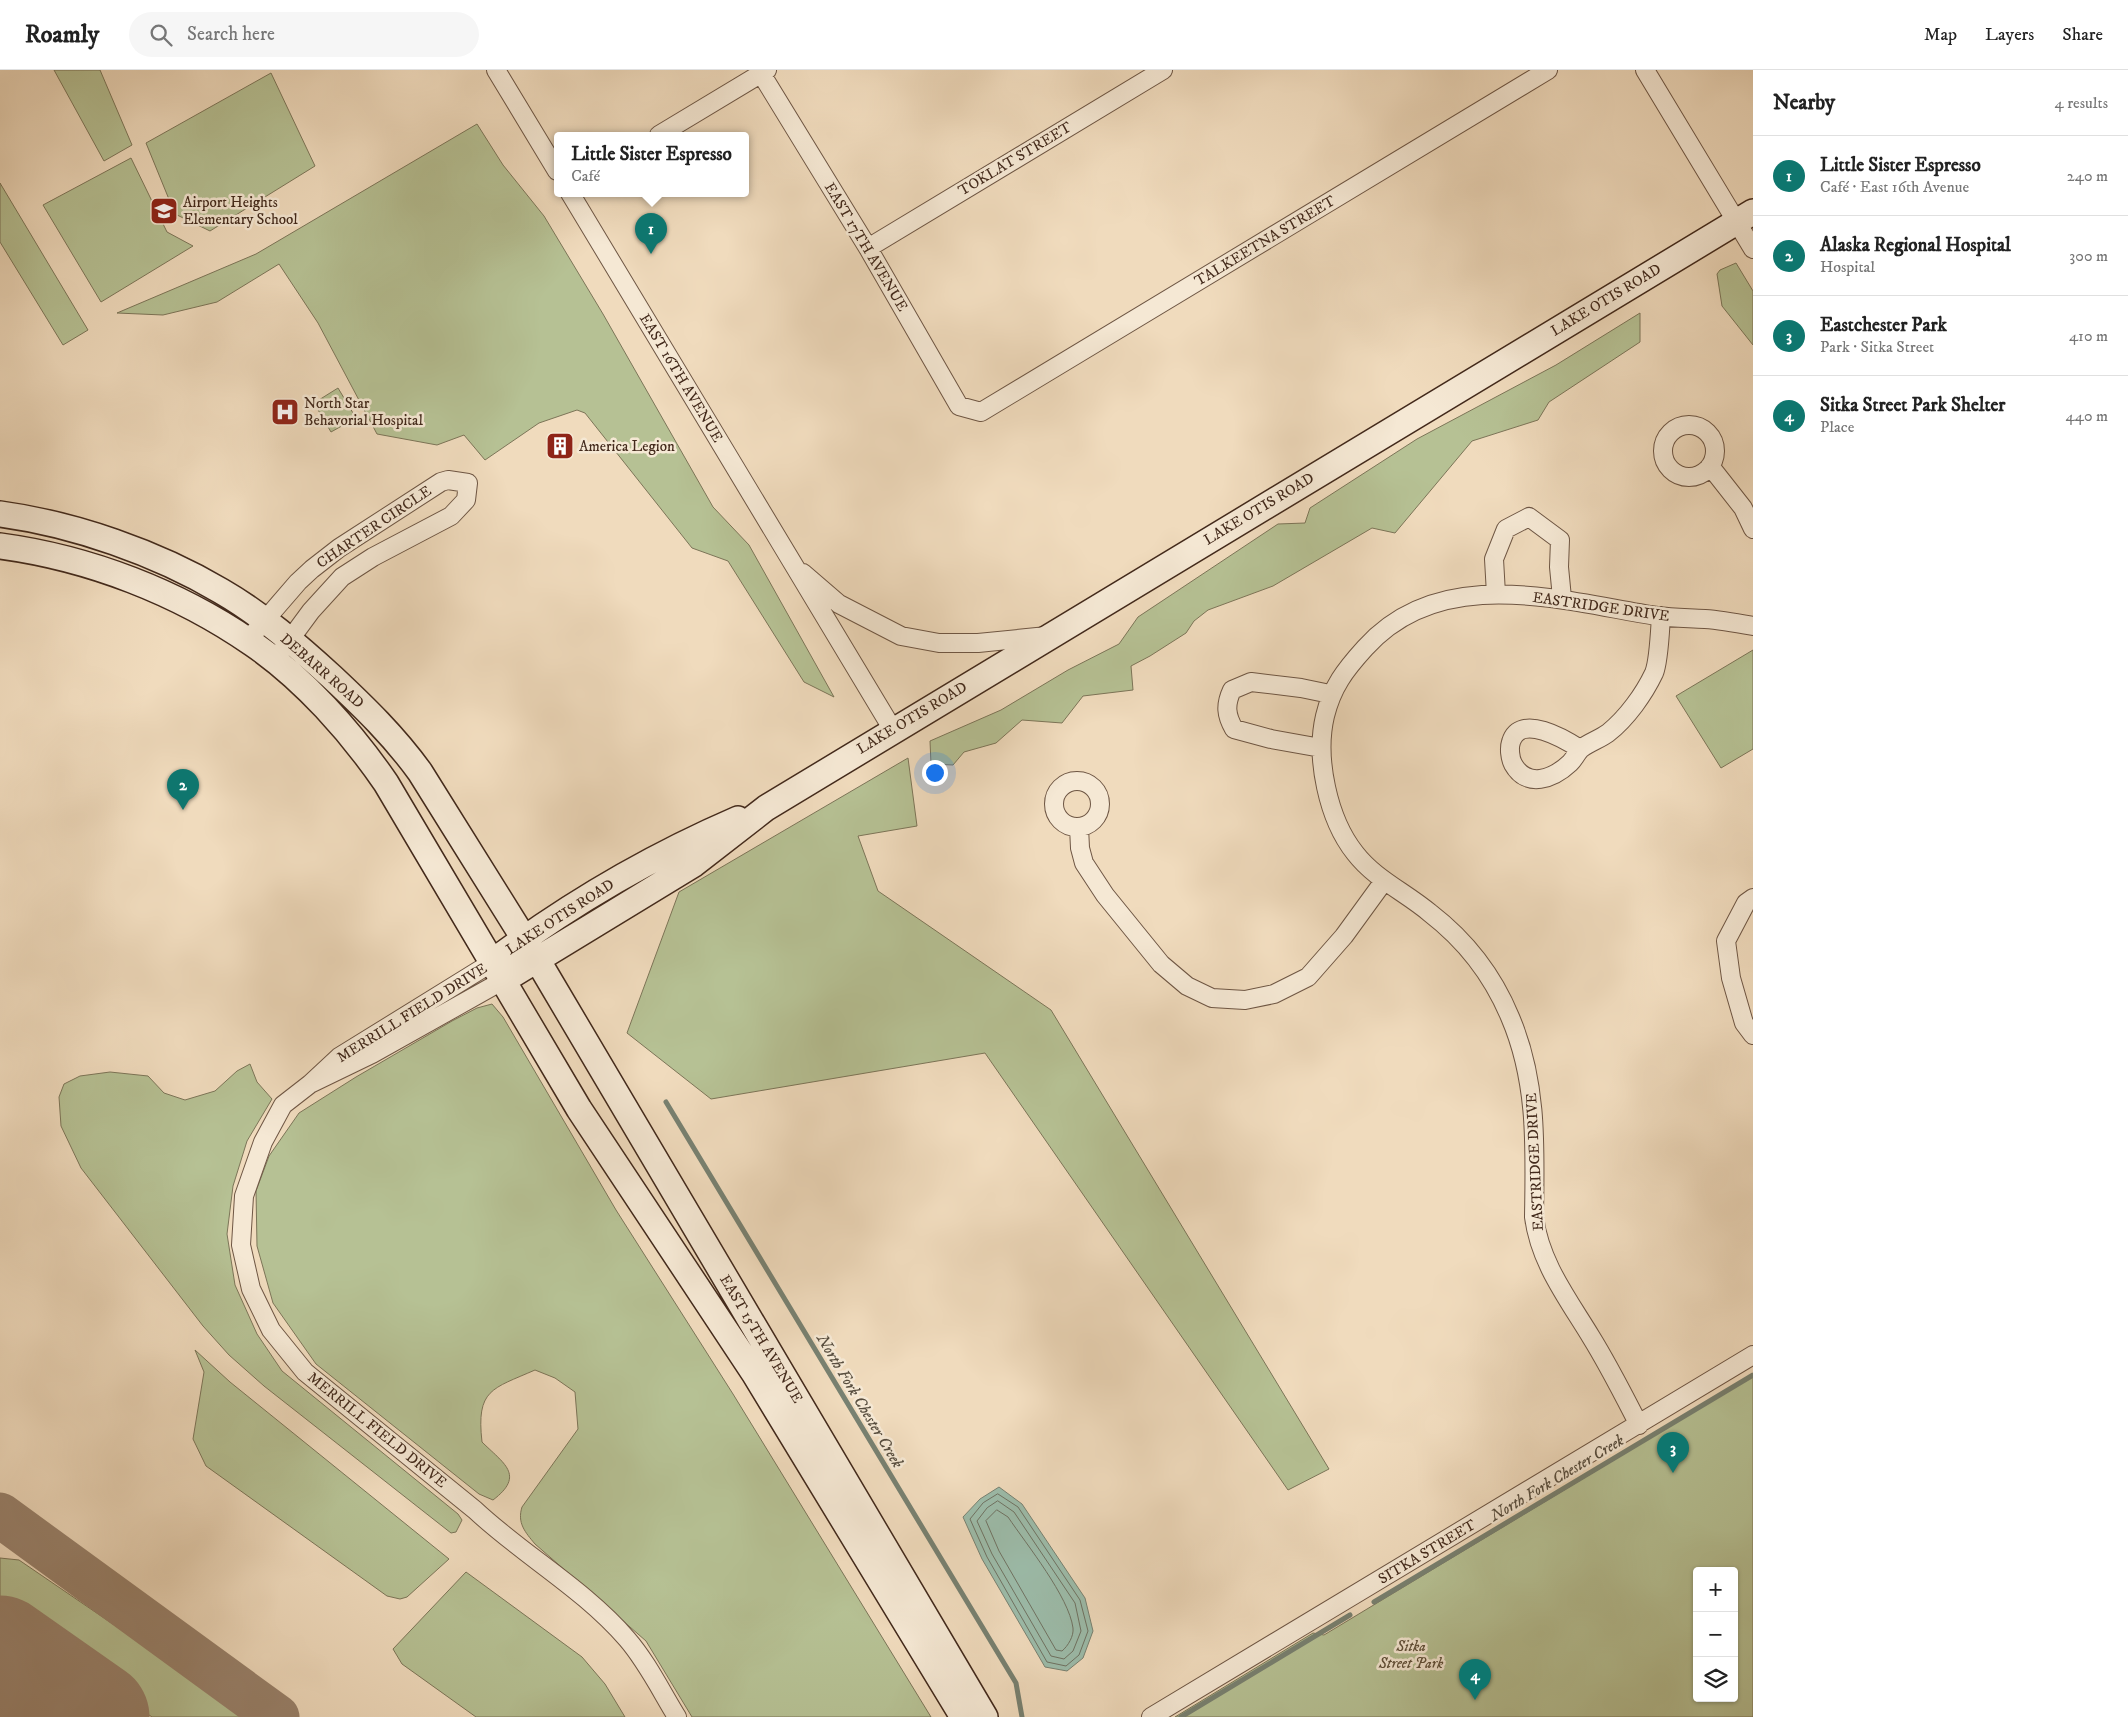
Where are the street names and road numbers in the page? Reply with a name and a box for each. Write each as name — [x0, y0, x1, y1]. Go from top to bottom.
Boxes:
street label: TOKLAT STREET — [955, 117, 1076, 200]
street label: EAST 17TH AVENUE — [820, 179, 912, 315]
street label: TALKEETNA STREET — [1191, 191, 1339, 291]
street label: LAKE OTIS ROAD — [1547, 260, 1665, 340]
street label: EAST 16TH AVENUE — [635, 310, 727, 446]
street label: LAKE OTIS ROAD — [1200, 469, 1318, 549]
street label: CHARTER CIRCLE — [313, 481, 435, 573]
street label: EASTRIDGE DRIVE — [1531, 588, 1671, 626]
street label: DEBARR ROAD — [276, 629, 368, 713]
street label: LAKE OTIS ROAD — [853, 678, 971, 758]
street label: LAKE OTIS ROAD — [502, 875, 618, 959]
street label: MERRILL FIELD DRIVE — [333, 959, 491, 1067]
street label: EASTRIDGE DRIVE — [1522, 1092, 1548, 1232]
street label: EAST 15TH AVENUE — [715, 1271, 807, 1407]
street label: MERRILL FIELD DRIVE — [303, 1368, 451, 1492]
street label: SITKA STREET — [1375, 1515, 1480, 1589]

